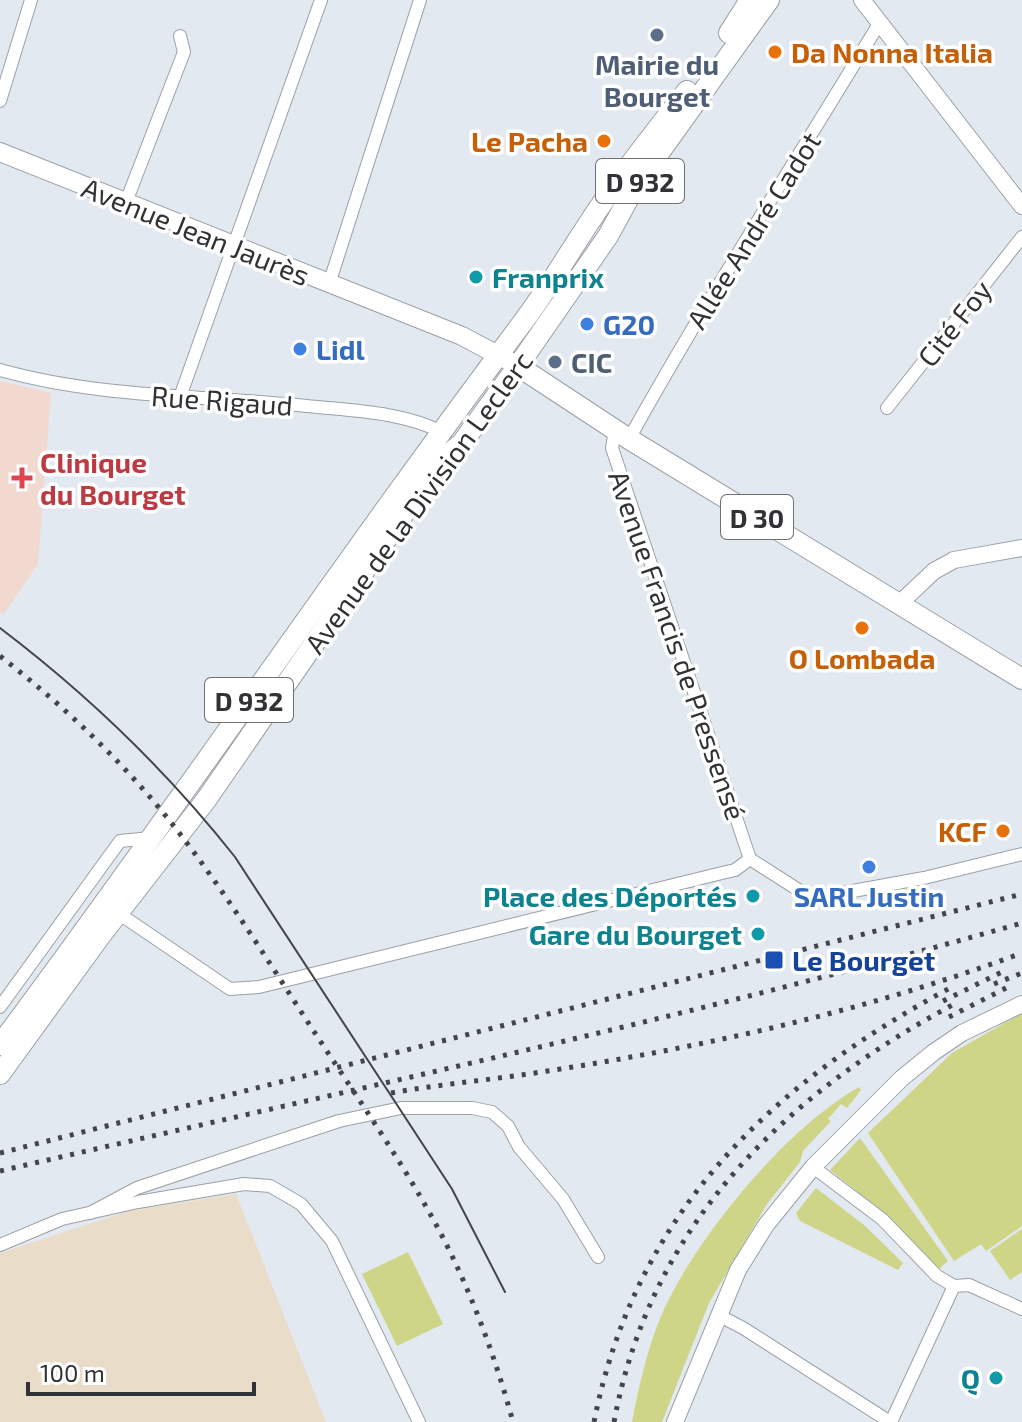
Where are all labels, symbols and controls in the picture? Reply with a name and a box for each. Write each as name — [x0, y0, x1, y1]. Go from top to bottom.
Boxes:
marker: Mairie du Bourget — [648, 26, 666, 44]
place label: Da Nonna Italia — [791, 35, 993, 69]
marker: Da Nonna Italia — [766, 43, 784, 61]
place label: Mairie du Bourget — [595, 47, 719, 113]
place label: Le Pacha — [471, 124, 588, 158]
street label: Allée André Cadot — [679, 125, 827, 335]
marker: Le Pacha — [595, 132, 613, 150]
road number: D 932 — [596, 159, 684, 203]
street label: Avenue Jean Jaurès — [77, 170, 315, 292]
place label: Franprix — [492, 260, 604, 294]
marker: Franprix — [467, 268, 485, 286]
street label: Cité Foy — [910, 273, 998, 373]
place label: G20 — [603, 307, 655, 341]
marker: G20 — [578, 315, 596, 333]
place label: Lidl — [316, 332, 365, 366]
marker: Lidl — [291, 340, 309, 358]
street label: Avenue de la Division Leclerc — [297, 344, 539, 660]
place label: CIC — [571, 345, 612, 379]
marker: CIC — [546, 353, 564, 371]
street label: Rue Rigaud — [150, 378, 294, 422]
place label: Clinique du Bourget — [40, 445, 186, 511]
street label: Avenue Francis de Pressensé — [602, 466, 754, 824]
marker: Clinique du Bourget — [11, 467, 33, 489]
road number: D 30 — [721, 495, 793, 539]
marker: O Lombada — [853, 619, 871, 637]
place label: O Lombada — [789, 641, 935, 675]
road number: D 932 — [205, 678, 293, 722]
place label: KCF — [938, 814, 987, 848]
marker: KCF — [994, 822, 1012, 840]
marker: SARL Justin — [860, 858, 878, 876]
place label: Place des Déportés — [483, 879, 737, 913]
place label: SARL Justin — [794, 879, 944, 913]
marker: Place des Déportés — [744, 887, 762, 905]
place label: Gare du Bourget — [529, 917, 742, 951]
marker: Gare du Bourget — [749, 925, 767, 943]
place label: Le Bourget — [792, 943, 935, 977]
marker: Le Bourget — [763, 949, 785, 971]
scale bar — [28, 1346, 254, 1396]
text: 100 m — [40, 1358, 105, 1387]
place label: Q — [961, 1361, 980, 1396]
marker: Q — [987, 1369, 1005, 1387]

